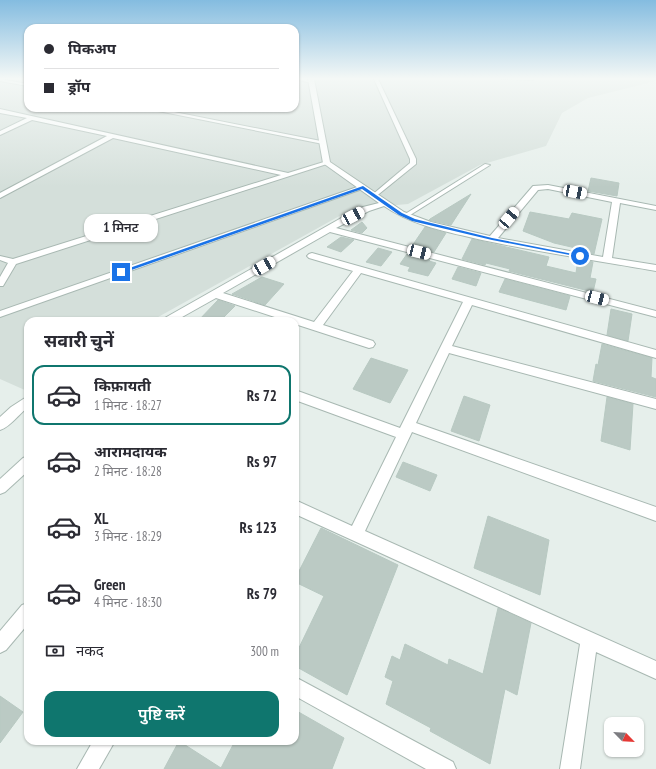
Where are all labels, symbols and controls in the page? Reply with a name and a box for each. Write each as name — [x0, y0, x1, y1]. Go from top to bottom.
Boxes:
text: पिकअप — [68, 39, 116, 58]
text: ड्रॉप — [68, 77, 90, 96]
car — [562, 184, 588, 200]
car — [340, 205, 366, 227]
car — [497, 205, 521, 231]
callout: 1 मिनट — [84, 214, 158, 242]
text: 1 मिनट — [103, 219, 139, 236]
car — [406, 243, 432, 261]
route start — [571, 247, 589, 265]
car — [251, 255, 277, 277]
route end — [112, 263, 130, 281]
car — [584, 289, 610, 307]
text: सवारी चुनें — [44, 329, 114, 352]
text: किफ़ायती — [94, 376, 151, 395]
icon: car — [46, 377, 82, 413]
text: Rs 72 — [247, 386, 277, 405]
text: 1 मिनट · 18:27 — [94, 397, 162, 414]
text: आरामदायक — [94, 442, 167, 461]
icon: car — [46, 443, 82, 479]
text: Rs 97 — [247, 452, 277, 471]
text: 2 मिनट · 18:28 — [94, 463, 162, 480]
icon: car — [46, 509, 82, 545]
text: XL — [94, 509, 108, 528]
text: Rs 123 — [240, 518, 277, 537]
text: 3 मिनट · 18:29 — [94, 528, 162, 545]
icon: car — [46, 575, 82, 611]
text: Green — [94, 575, 126, 594]
text: Rs 79 — [247, 584, 277, 603]
text: 4 मिनट · 18:30 — [94, 594, 162, 611]
icon: cash — [44, 640, 66, 662]
text: नकद — [76, 641, 104, 660]
text: 300 m — [250, 643, 279, 660]
button: पुष्टि करें — [44, 691, 279, 737]
north arrow — [604, 717, 644, 757]
map controls — [604, 717, 644, 757]

